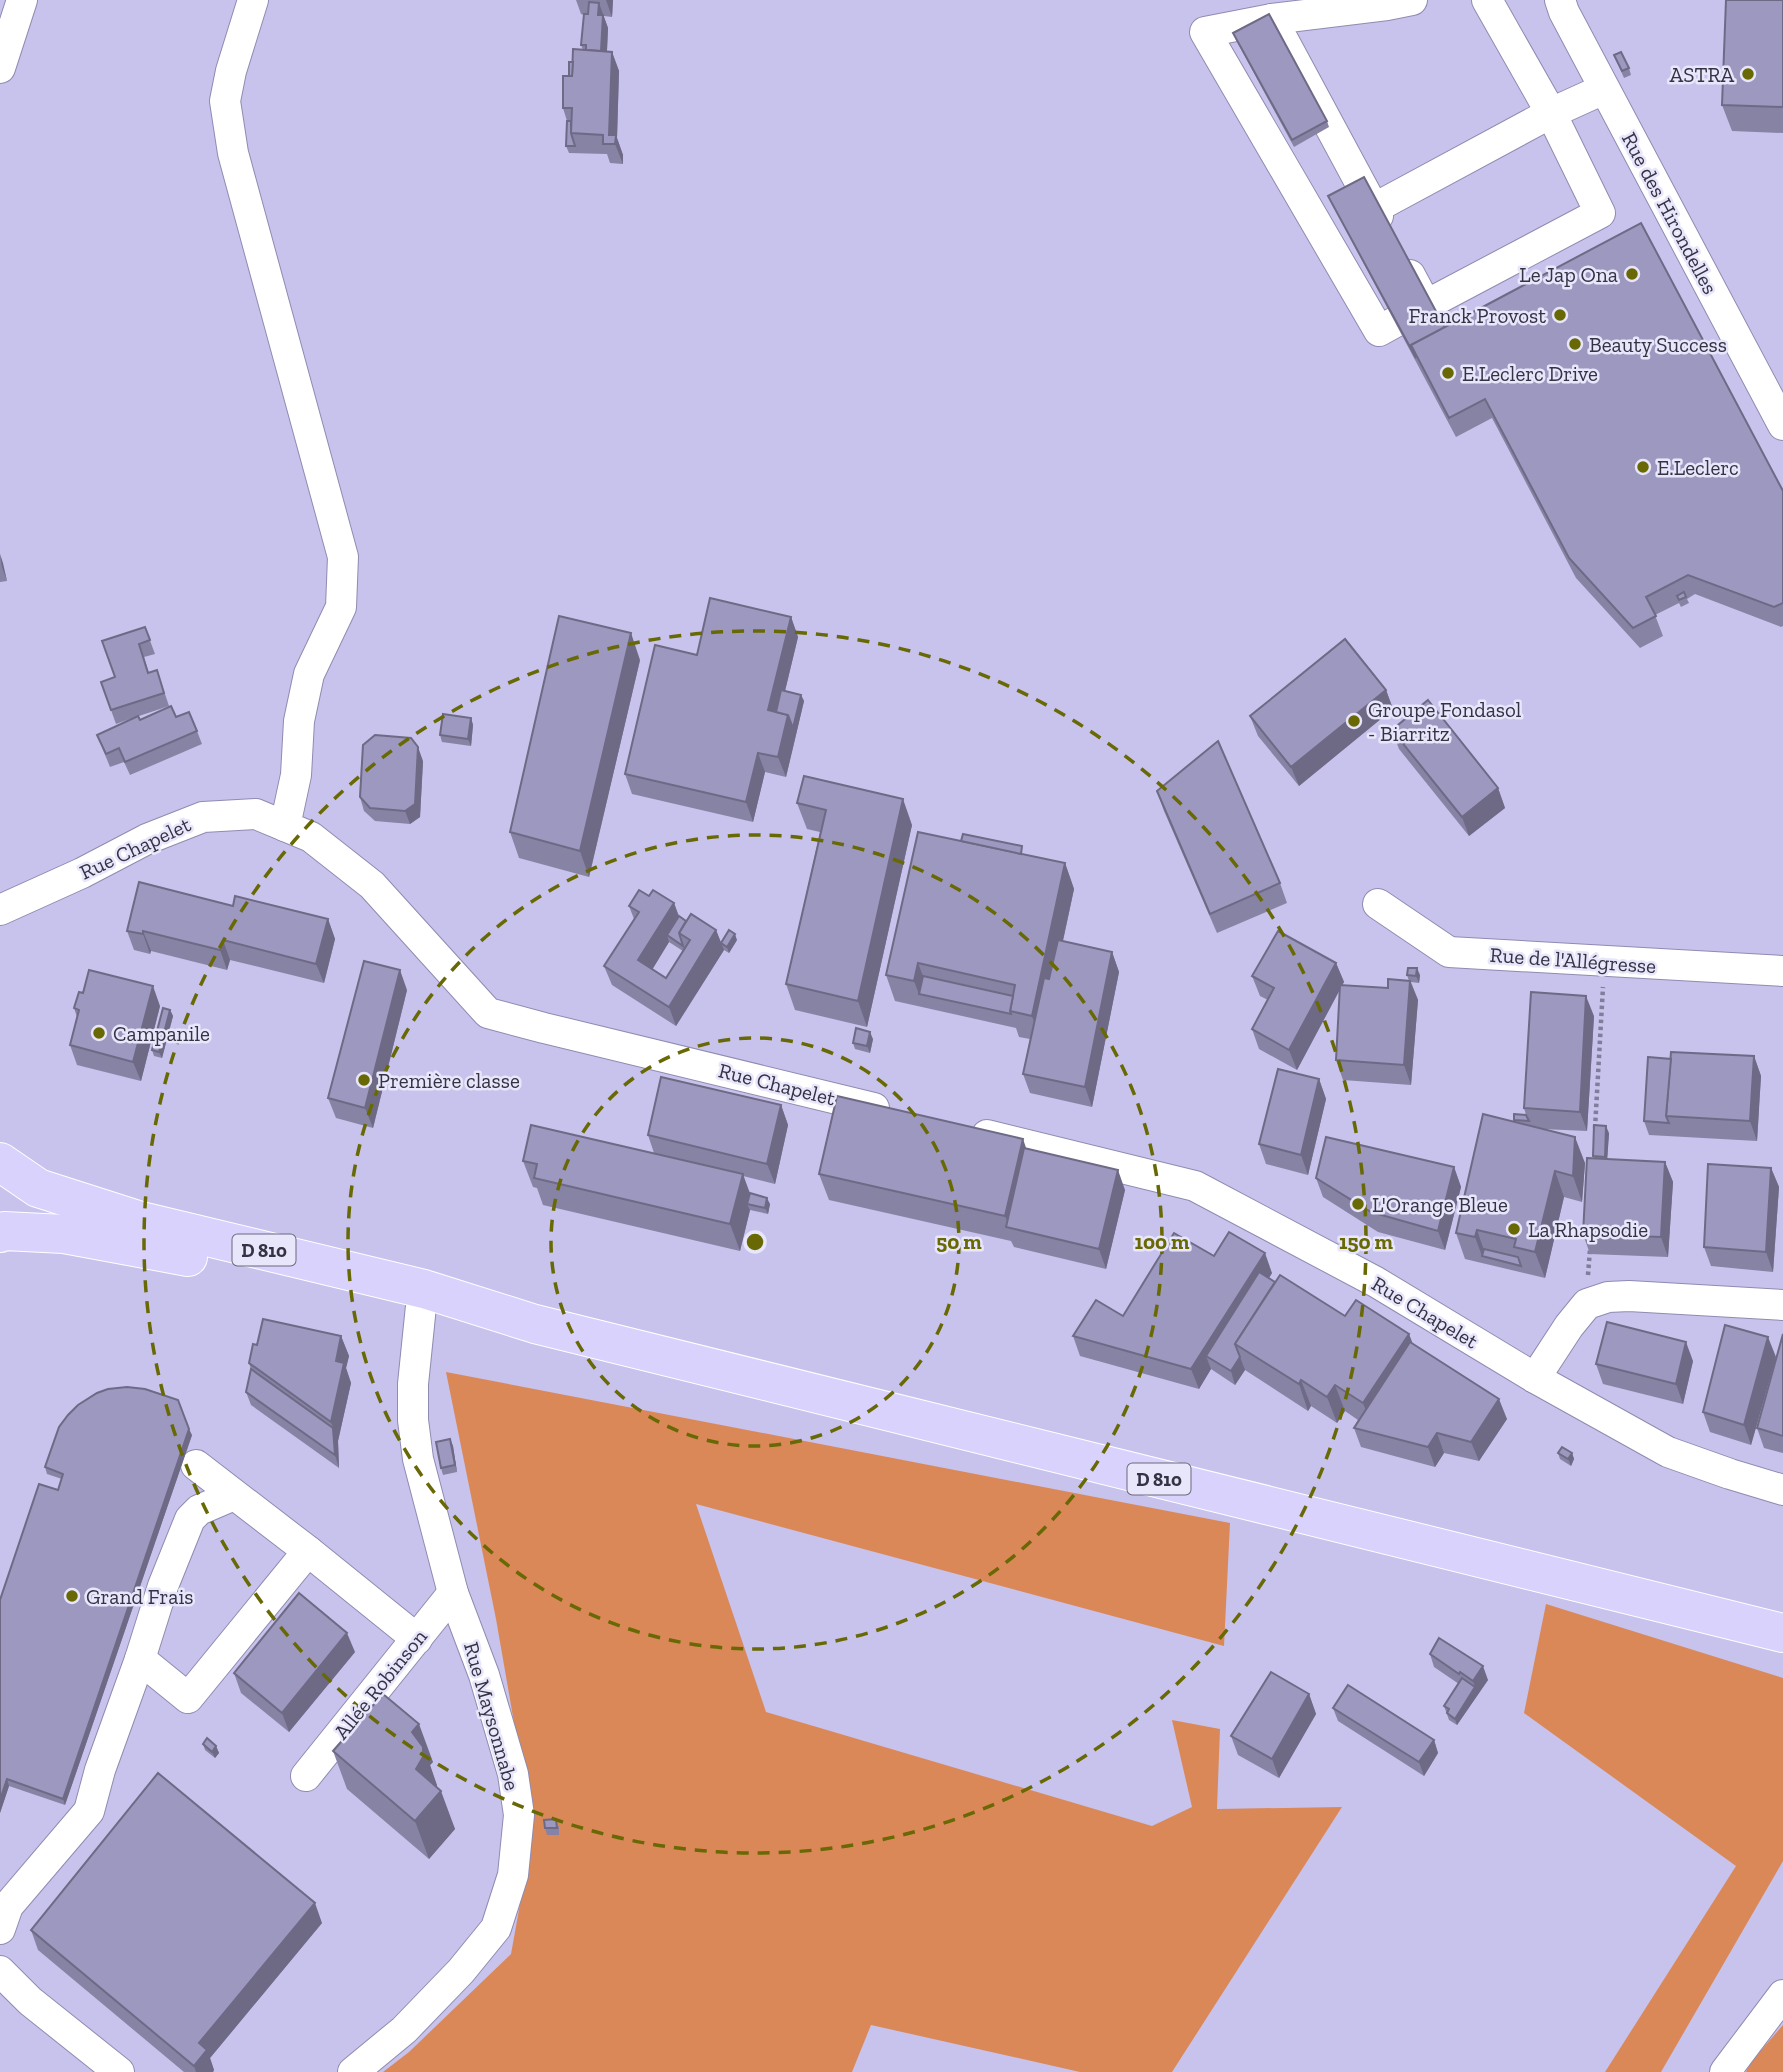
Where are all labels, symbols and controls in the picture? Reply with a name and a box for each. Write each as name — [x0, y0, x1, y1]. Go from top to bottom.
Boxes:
place label: ASTRA — [1670, 62, 1734, 87]
marker: ASTRA — [1740, 66, 1756, 82]
street label: Rue des Hirondelles — [1617, 128, 1723, 298]
place label: Le Jap Ona — [1519, 262, 1618, 287]
marker: Le Jap Ona — [1624, 266, 1640, 282]
place label: Franck Provost — [1408, 303, 1546, 328]
marker: Franck Provost — [1552, 307, 1568, 323]
place label: Beauty Success — [1589, 332, 1727, 357]
marker: Beauty Success — [1567, 336, 1583, 352]
place label: E.Leclerc Drive — [1462, 361, 1598, 386]
marker: E.Leclerc Drive — [1440, 365, 1456, 381]
place label: E.Leclerc — [1657, 455, 1739, 480]
marker: E.Leclerc — [1635, 459, 1651, 475]
place label: Groupe Fondasol - Biarritz — [1368, 697, 1522, 746]
marker: Groupe Fondasol - Biarritz — [1346, 713, 1362, 729]
street label: Rue Chapelet — [76, 811, 195, 885]
street label: Rue de l'Allégresse — [1489, 942, 1657, 978]
place label: Campanile — [113, 1021, 210, 1046]
marker: Campanile — [91, 1025, 107, 1041]
street label: Rue Chapelet — [716, 1057, 838, 1111]
place label: Première classe — [378, 1068, 520, 1093]
marker: Première classe — [356, 1072, 372, 1088]
place label: L'Orange Bleue — [1372, 1192, 1508, 1217]
marker: L'Orange Bleue — [1350, 1196, 1366, 1212]
place label: La Rhapsodie — [1528, 1217, 1648, 1242]
marker: La Rhapsodie — [1506, 1221, 1522, 1237]
text: 50 m — [936, 1229, 982, 1254]
text: 100 m — [1135, 1229, 1190, 1254]
text: 150 m — [1339, 1229, 1394, 1254]
centre of rings — [743, 1230, 767, 1254]
road number: D 810 — [232, 1234, 296, 1266]
street label: Rue Chapelet — [1367, 1271, 1483, 1354]
road number: D 810 — [1128, 1464, 1190, 1494]
place label: Grand Frais — [86, 1584, 194, 1609]
marker: Grand Frais — [64, 1588, 80, 1604]
street label: Allée Robinson — [328, 1624, 432, 1744]
street label: Rue Maysonnabe — [459, 1639, 525, 1793]

